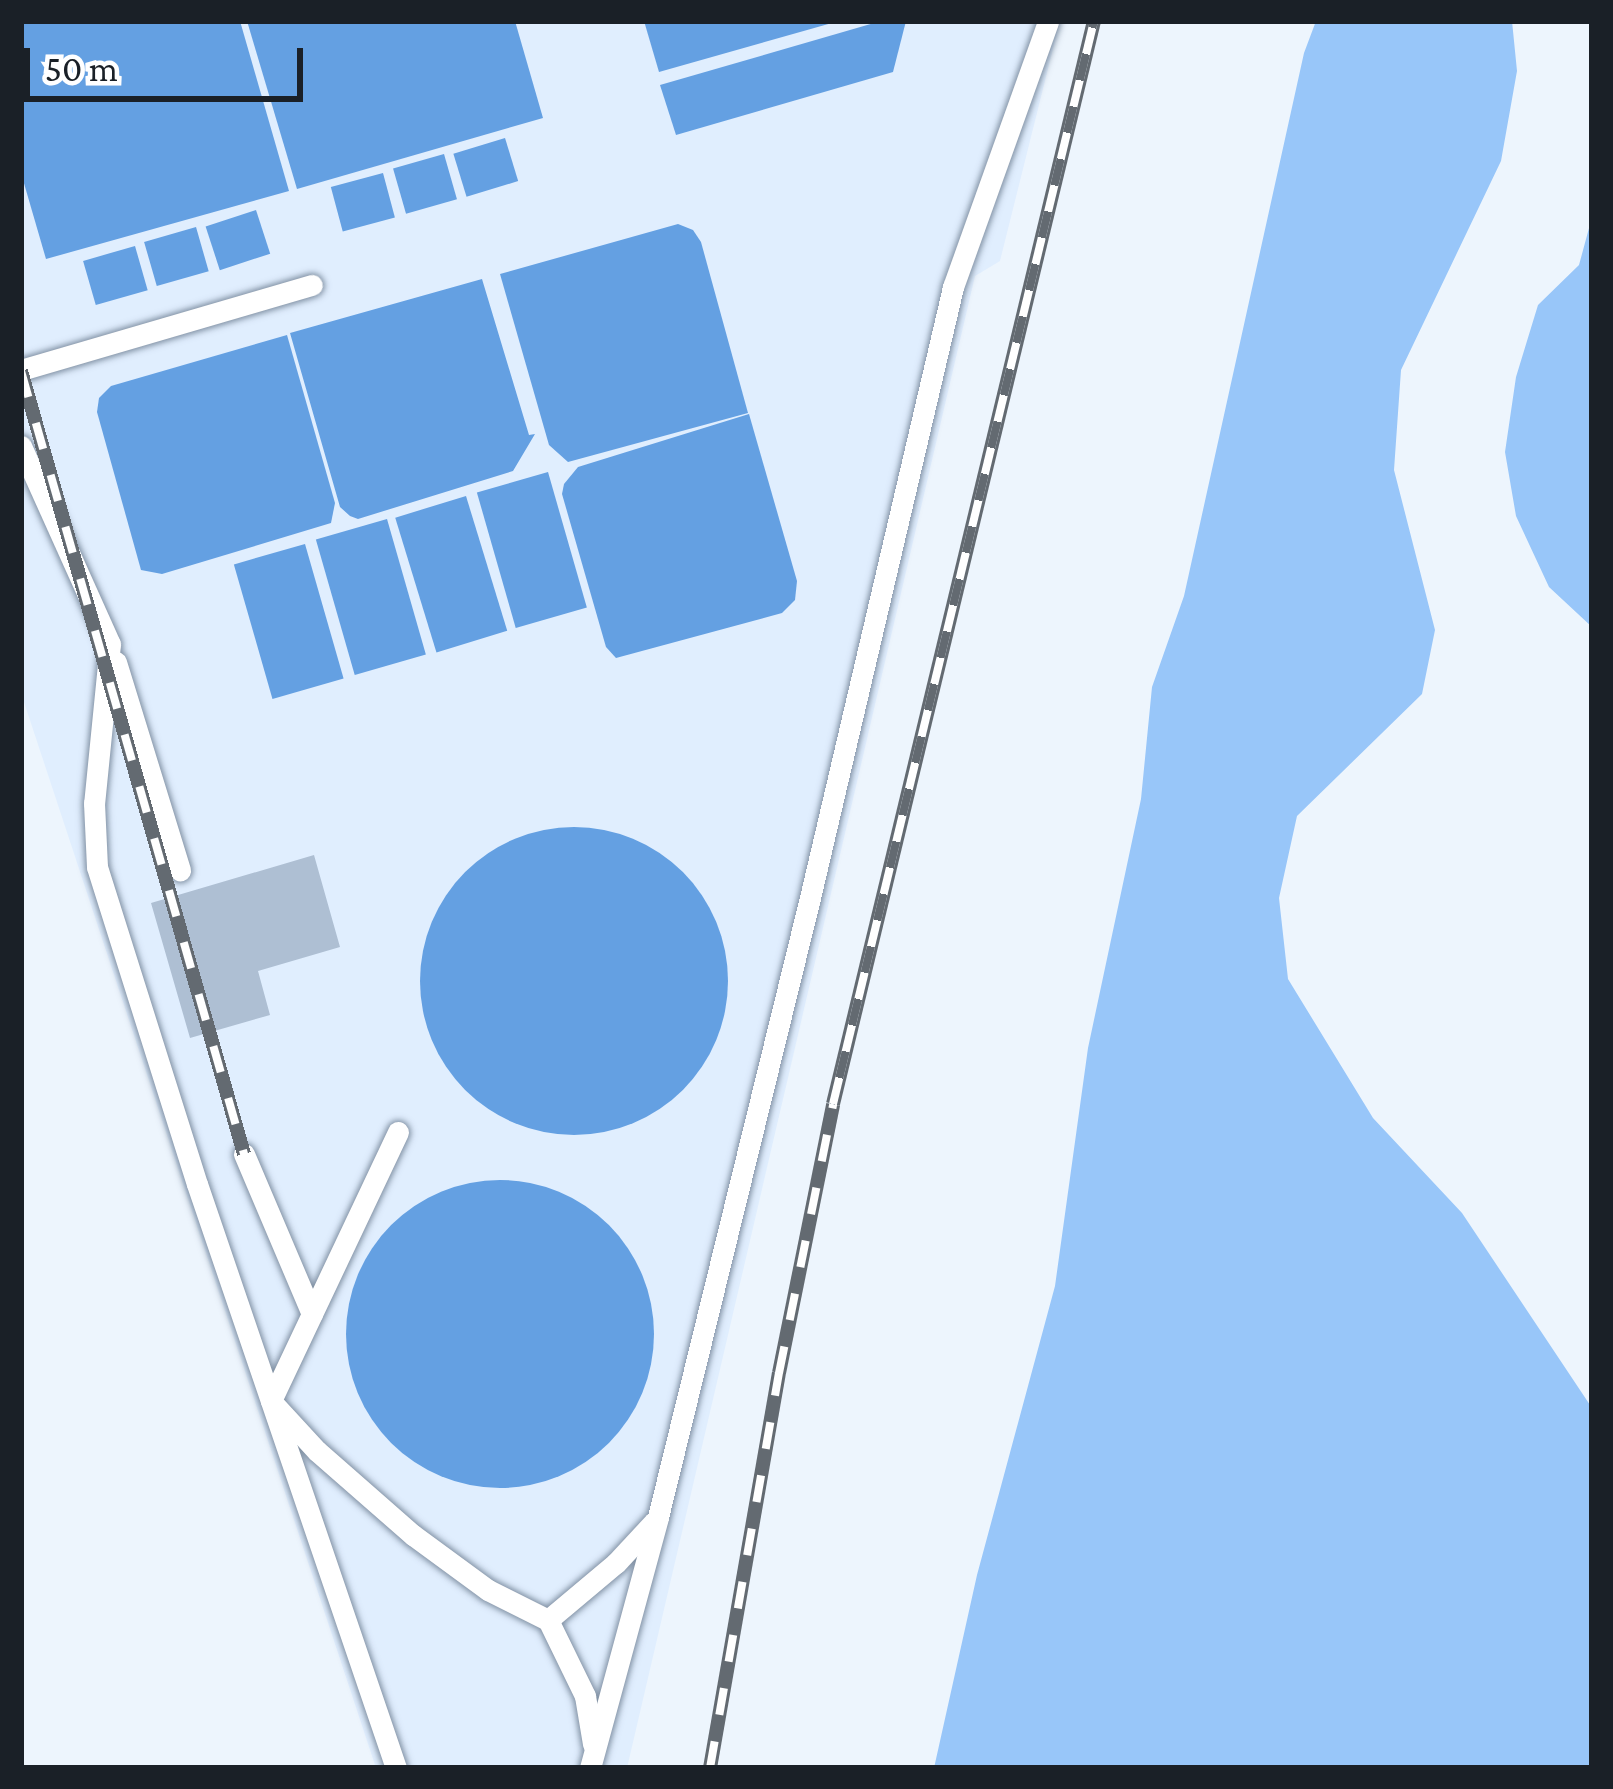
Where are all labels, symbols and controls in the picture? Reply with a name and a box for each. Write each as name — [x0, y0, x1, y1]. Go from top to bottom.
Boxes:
scale bar — [30, 24, 309, 98]
text: 50 m — [45, 49, 118, 89]

